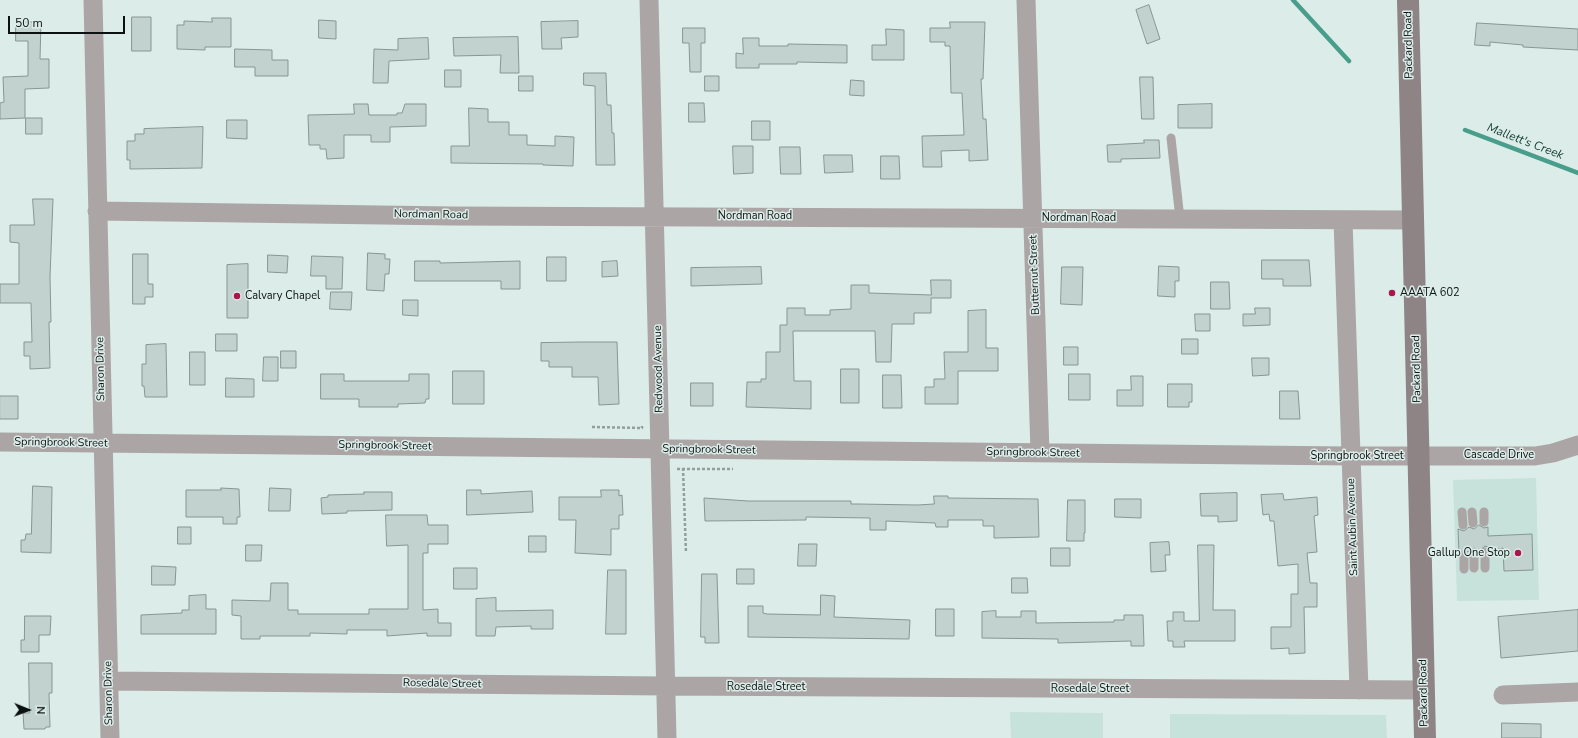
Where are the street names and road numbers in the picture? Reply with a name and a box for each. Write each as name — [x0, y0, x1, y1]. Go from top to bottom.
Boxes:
street label: Packard Road — [1402, 11, 1416, 79]
street label: Nordman Road — [394, 208, 468, 222]
street label: Nordman Road — [718, 209, 792, 223]
street label: Nordman Road — [1042, 211, 1116, 225]
street label: Butternut Street — [1027, 235, 1043, 315]
street label: Redwood Avenue — [652, 325, 666, 413]
street label: Packard Road — [1410, 335, 1424, 403]
street label: Sharon Drive — [94, 337, 108, 401]
street label: Springbrook Street — [14, 436, 108, 450]
street label: Springbrook Street — [338, 439, 432, 453]
street label: Springbrook Street — [662, 443, 756, 457]
street label: Springbrook Street — [986, 446, 1080, 460]
street label: Cascade Drive — [1464, 448, 1534, 462]
street label: Springbrook Street — [1310, 449, 1404, 463]
street label: Saint Aubin Avenue — [1345, 478, 1361, 576]
street label: Packard Road — [1417, 659, 1431, 727]
street label: Sharon Drive — [102, 661, 116, 725]
street label: Rosedale Street — [403, 677, 481, 691]
street label: Rosedale Street — [727, 680, 805, 694]
street label: Rosedale Street — [1051, 682, 1129, 696]

